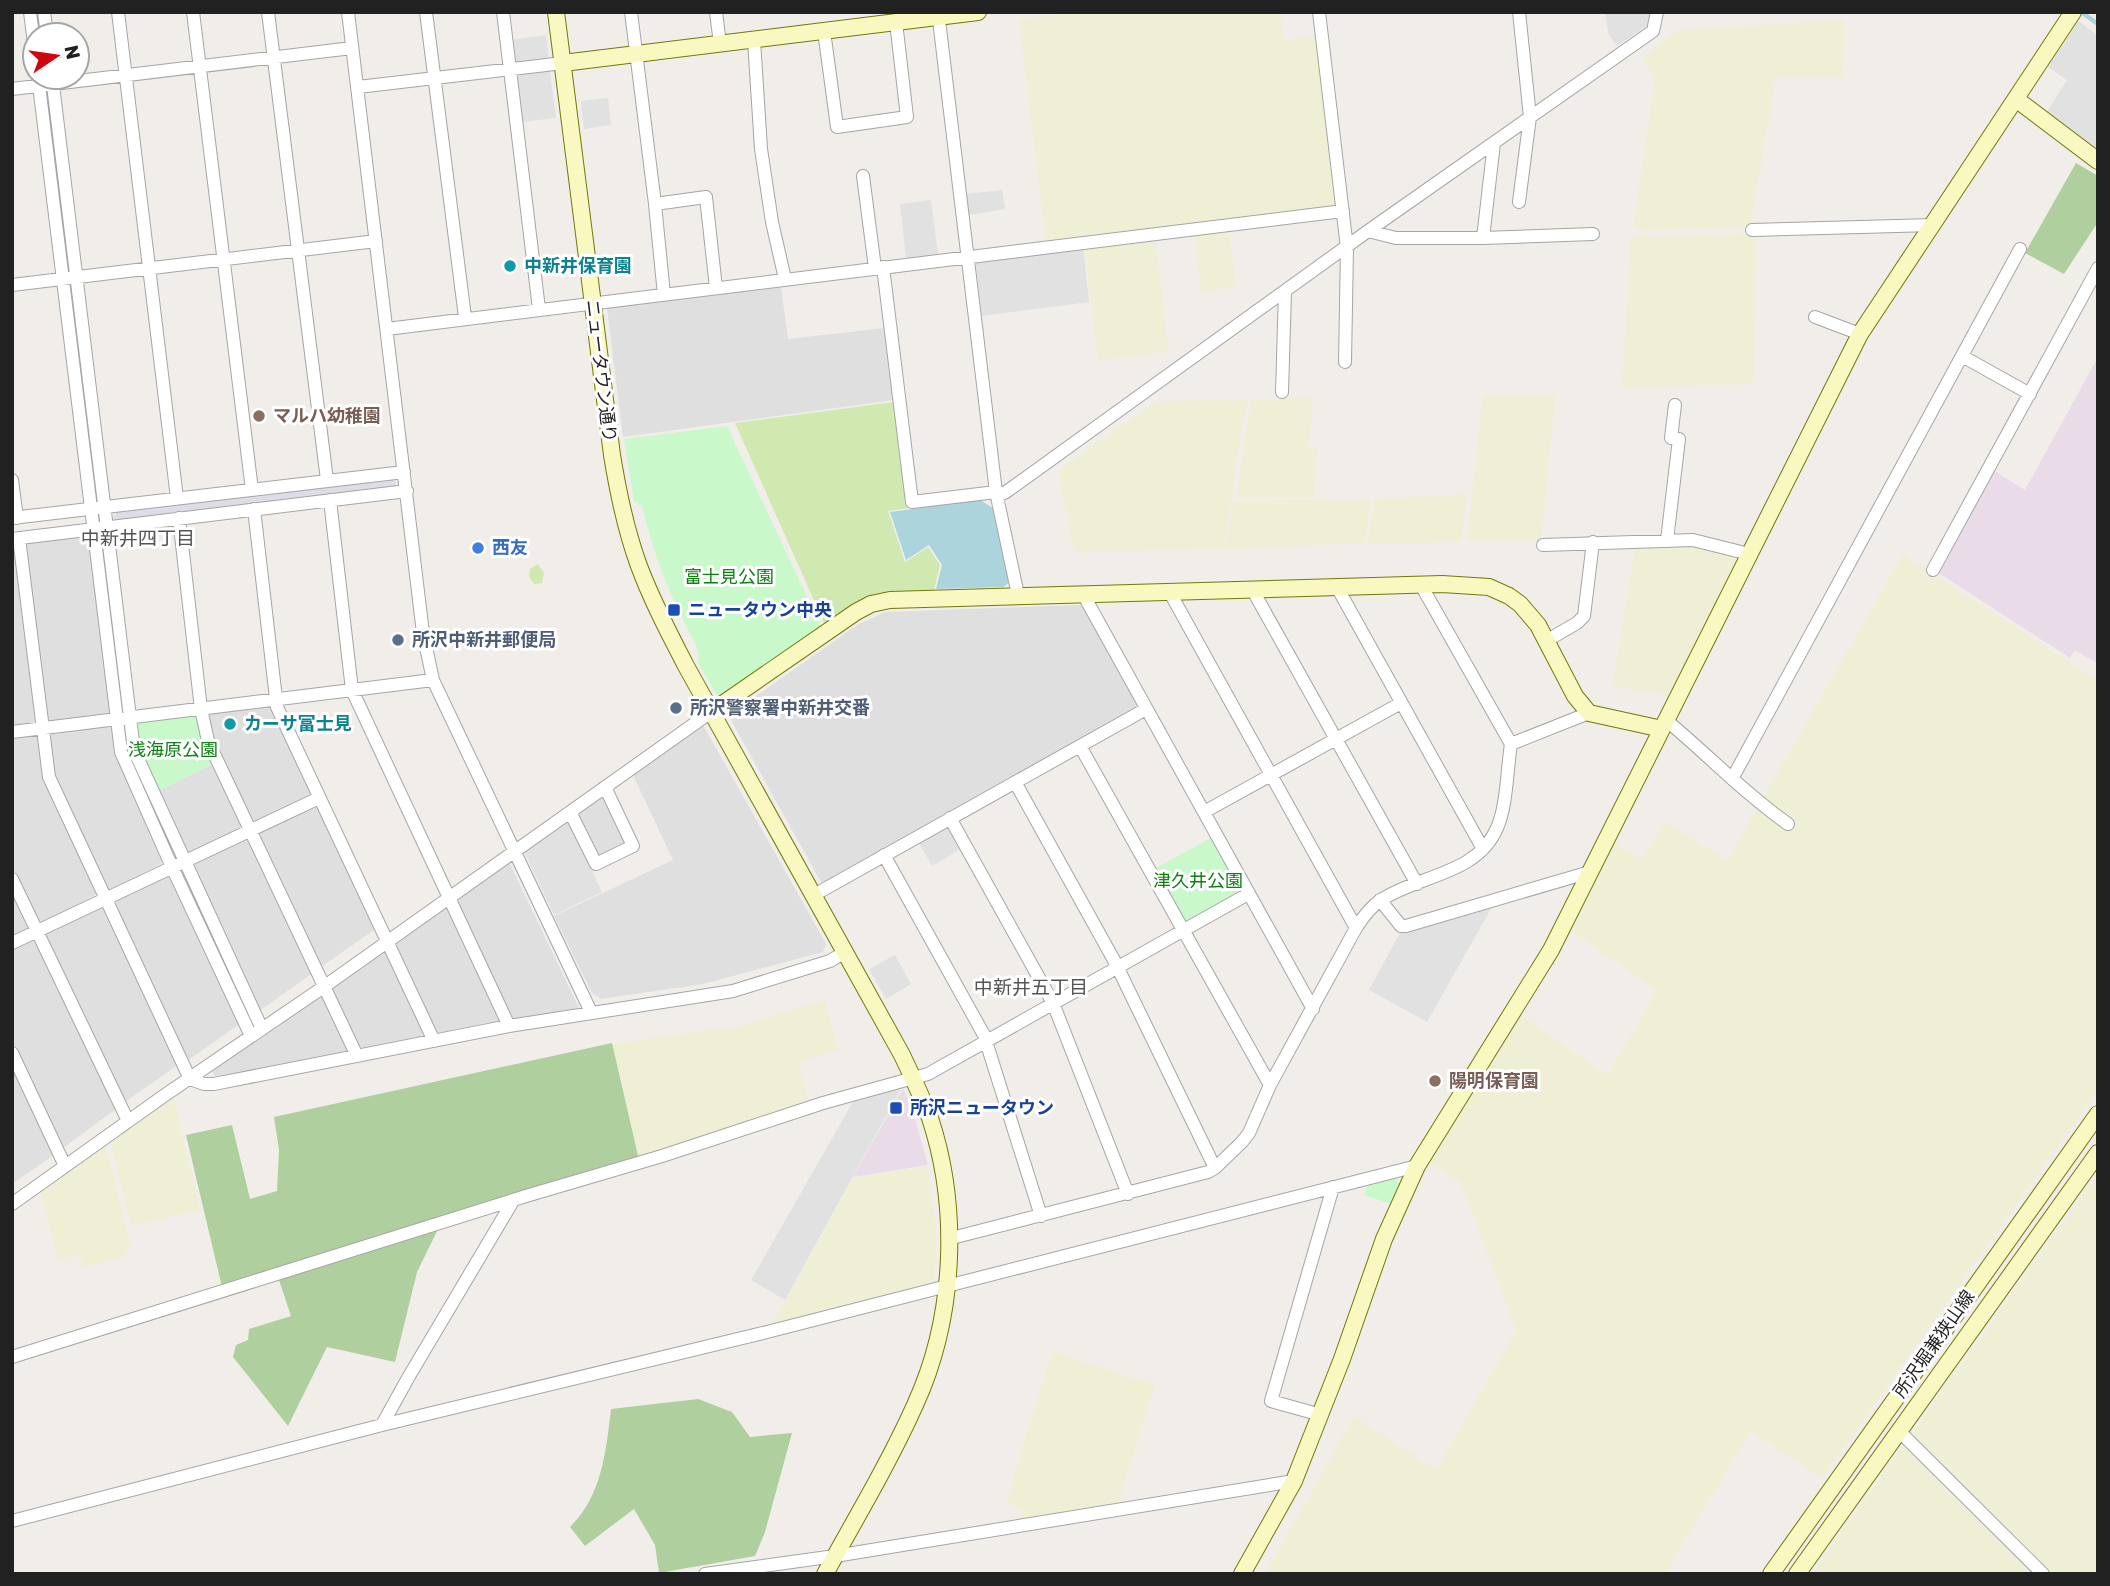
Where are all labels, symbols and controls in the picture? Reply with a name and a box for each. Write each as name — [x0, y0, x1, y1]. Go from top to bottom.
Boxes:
north arrow — [21, 21, 91, 91]
text: N — [59, 43, 85, 62]
place label: 中新井保育園 — [524, 255, 632, 277]
marker: 中新井保育園 — [502, 258, 518, 274]
street label: ニュータウン通り — [581, 298, 621, 444]
place label: マルハ幼稚園 — [273, 405, 381, 427]
marker: マルハ幼稚園 — [251, 408, 267, 424]
district label: 中新井四丁目 — [81, 527, 195, 550]
place label: 西友 — [492, 537, 528, 559]
marker: 西友 — [470, 540, 486, 556]
park label: 富士見公園 — [684, 566, 774, 588]
place label: ニュータウン中央 — [688, 599, 832, 621]
marker: ニュータウン中央 — [666, 602, 682, 618]
place label: 所沢中新井郵便局 — [412, 629, 556, 651]
marker: 所沢中新井郵便局 — [390, 632, 406, 648]
place label: 所沢警察署中新井交番 — [690, 697, 870, 719]
marker: 所沢警察署中新井交番 — [668, 700, 684, 716]
place label: カーサ富士見 — [244, 713, 352, 735]
marker: カーサ富士見 — [222, 716, 238, 732]
park label: 浅海原公園 — [128, 739, 218, 761]
park label: 津久井公園 — [1153, 870, 1243, 892]
district label: 中新井五丁目 — [974, 976, 1088, 999]
place label: 陽明保育園 — [1449, 1070, 1539, 1092]
marker: 陽明保育園 — [1427, 1073, 1443, 1089]
place label: 所沢ニュータウン — [910, 1097, 1054, 1119]
marker: 所沢ニュータウン — [888, 1100, 904, 1116]
street label: 所沢堀兼狭山線 — [1889, 1286, 1979, 1402]

